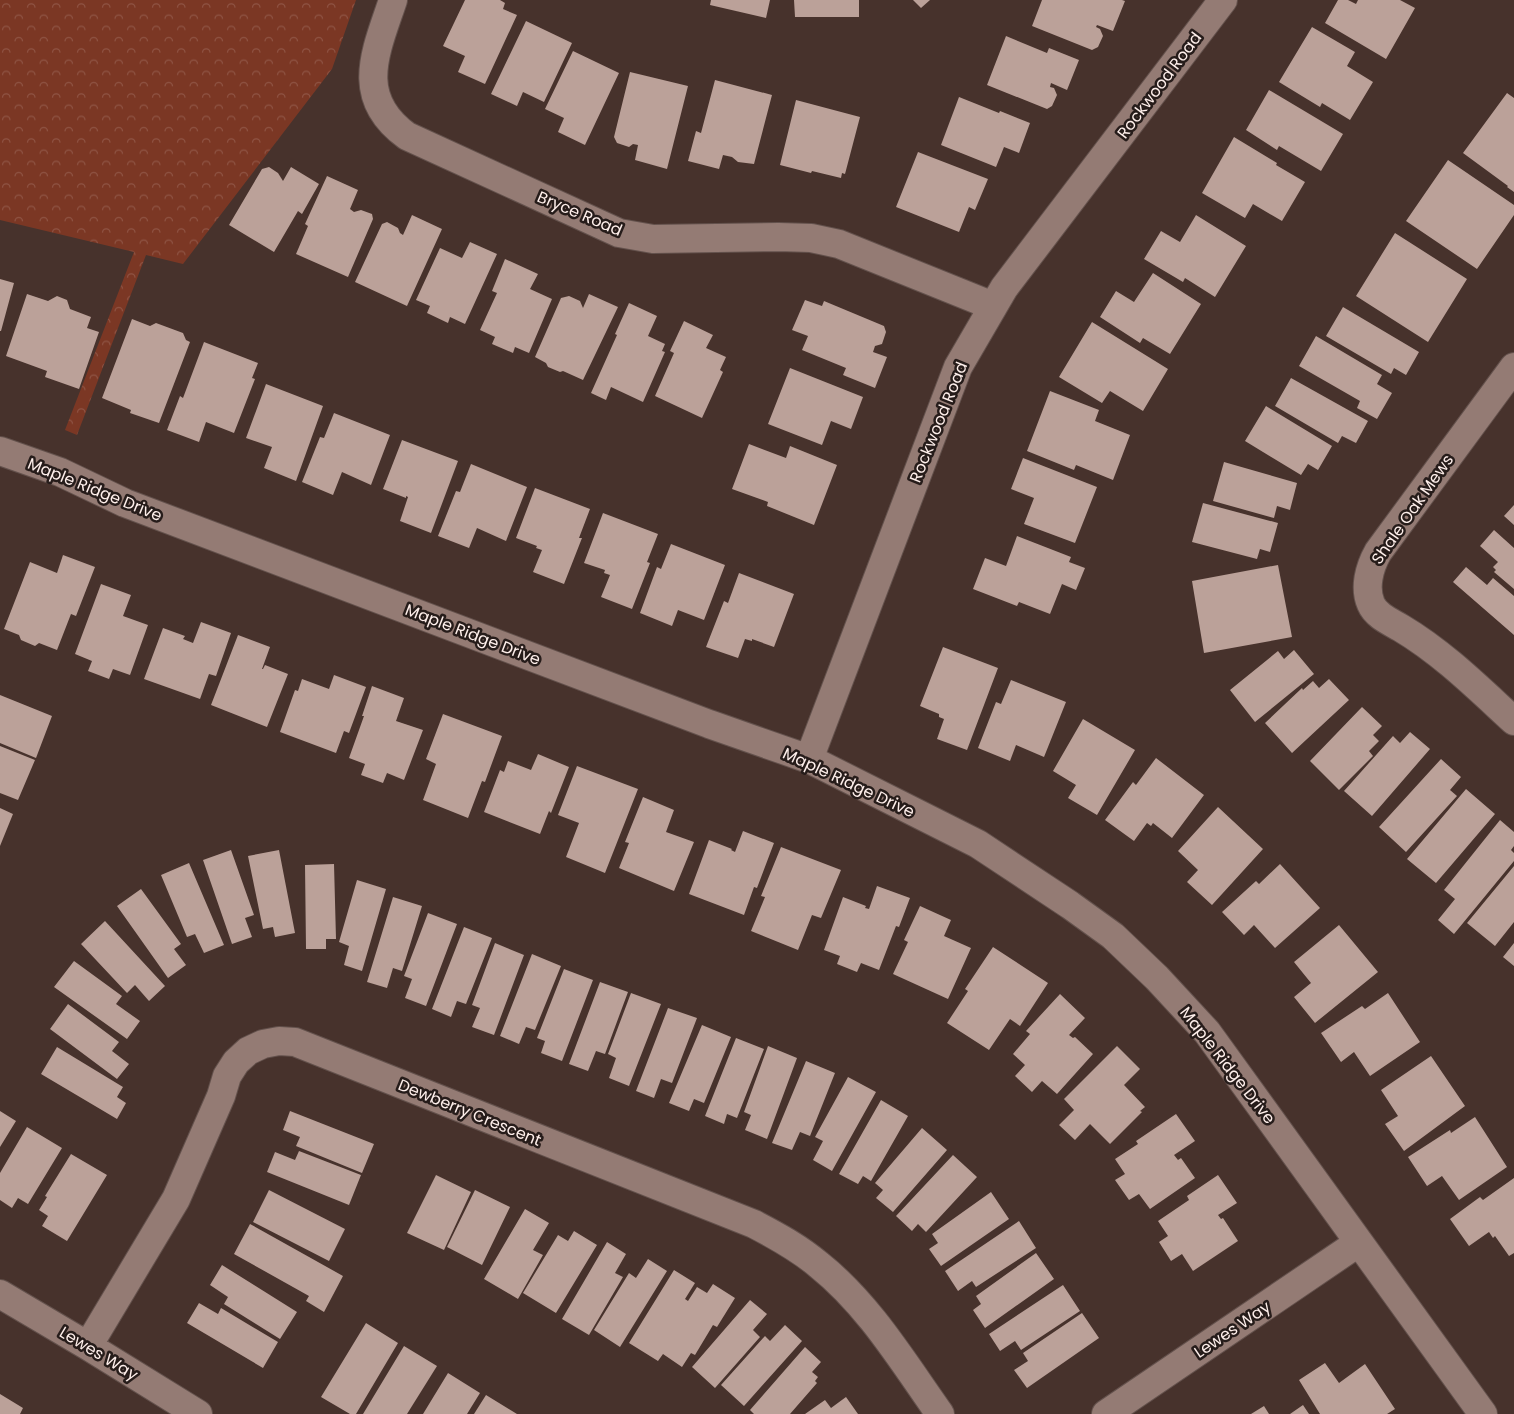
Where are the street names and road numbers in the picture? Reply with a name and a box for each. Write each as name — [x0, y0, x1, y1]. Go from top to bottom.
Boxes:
street label: Rockwood Road — [1112, 27, 1207, 143]
street label: Bryce Road — [534, 185, 626, 242]
street label: Rockwood Road — [904, 358, 973, 486]
street label: Shale Oak Mews — [1366, 450, 1459, 569]
street label: Maple Ridge Drive — [24, 452, 166, 527]
street label: Maple Ridge Drive — [402, 598, 544, 671]
street label: Maple Ridge Drive — [779, 742, 919, 823]
street label: Maple Ridge Drive — [1174, 1002, 1281, 1129]
street label: Dewberry Crescent — [395, 1073, 545, 1152]
street label: Lewes Way — [1189, 1295, 1275, 1364]
street label: Lewes Way — [55, 1321, 142, 1386]

